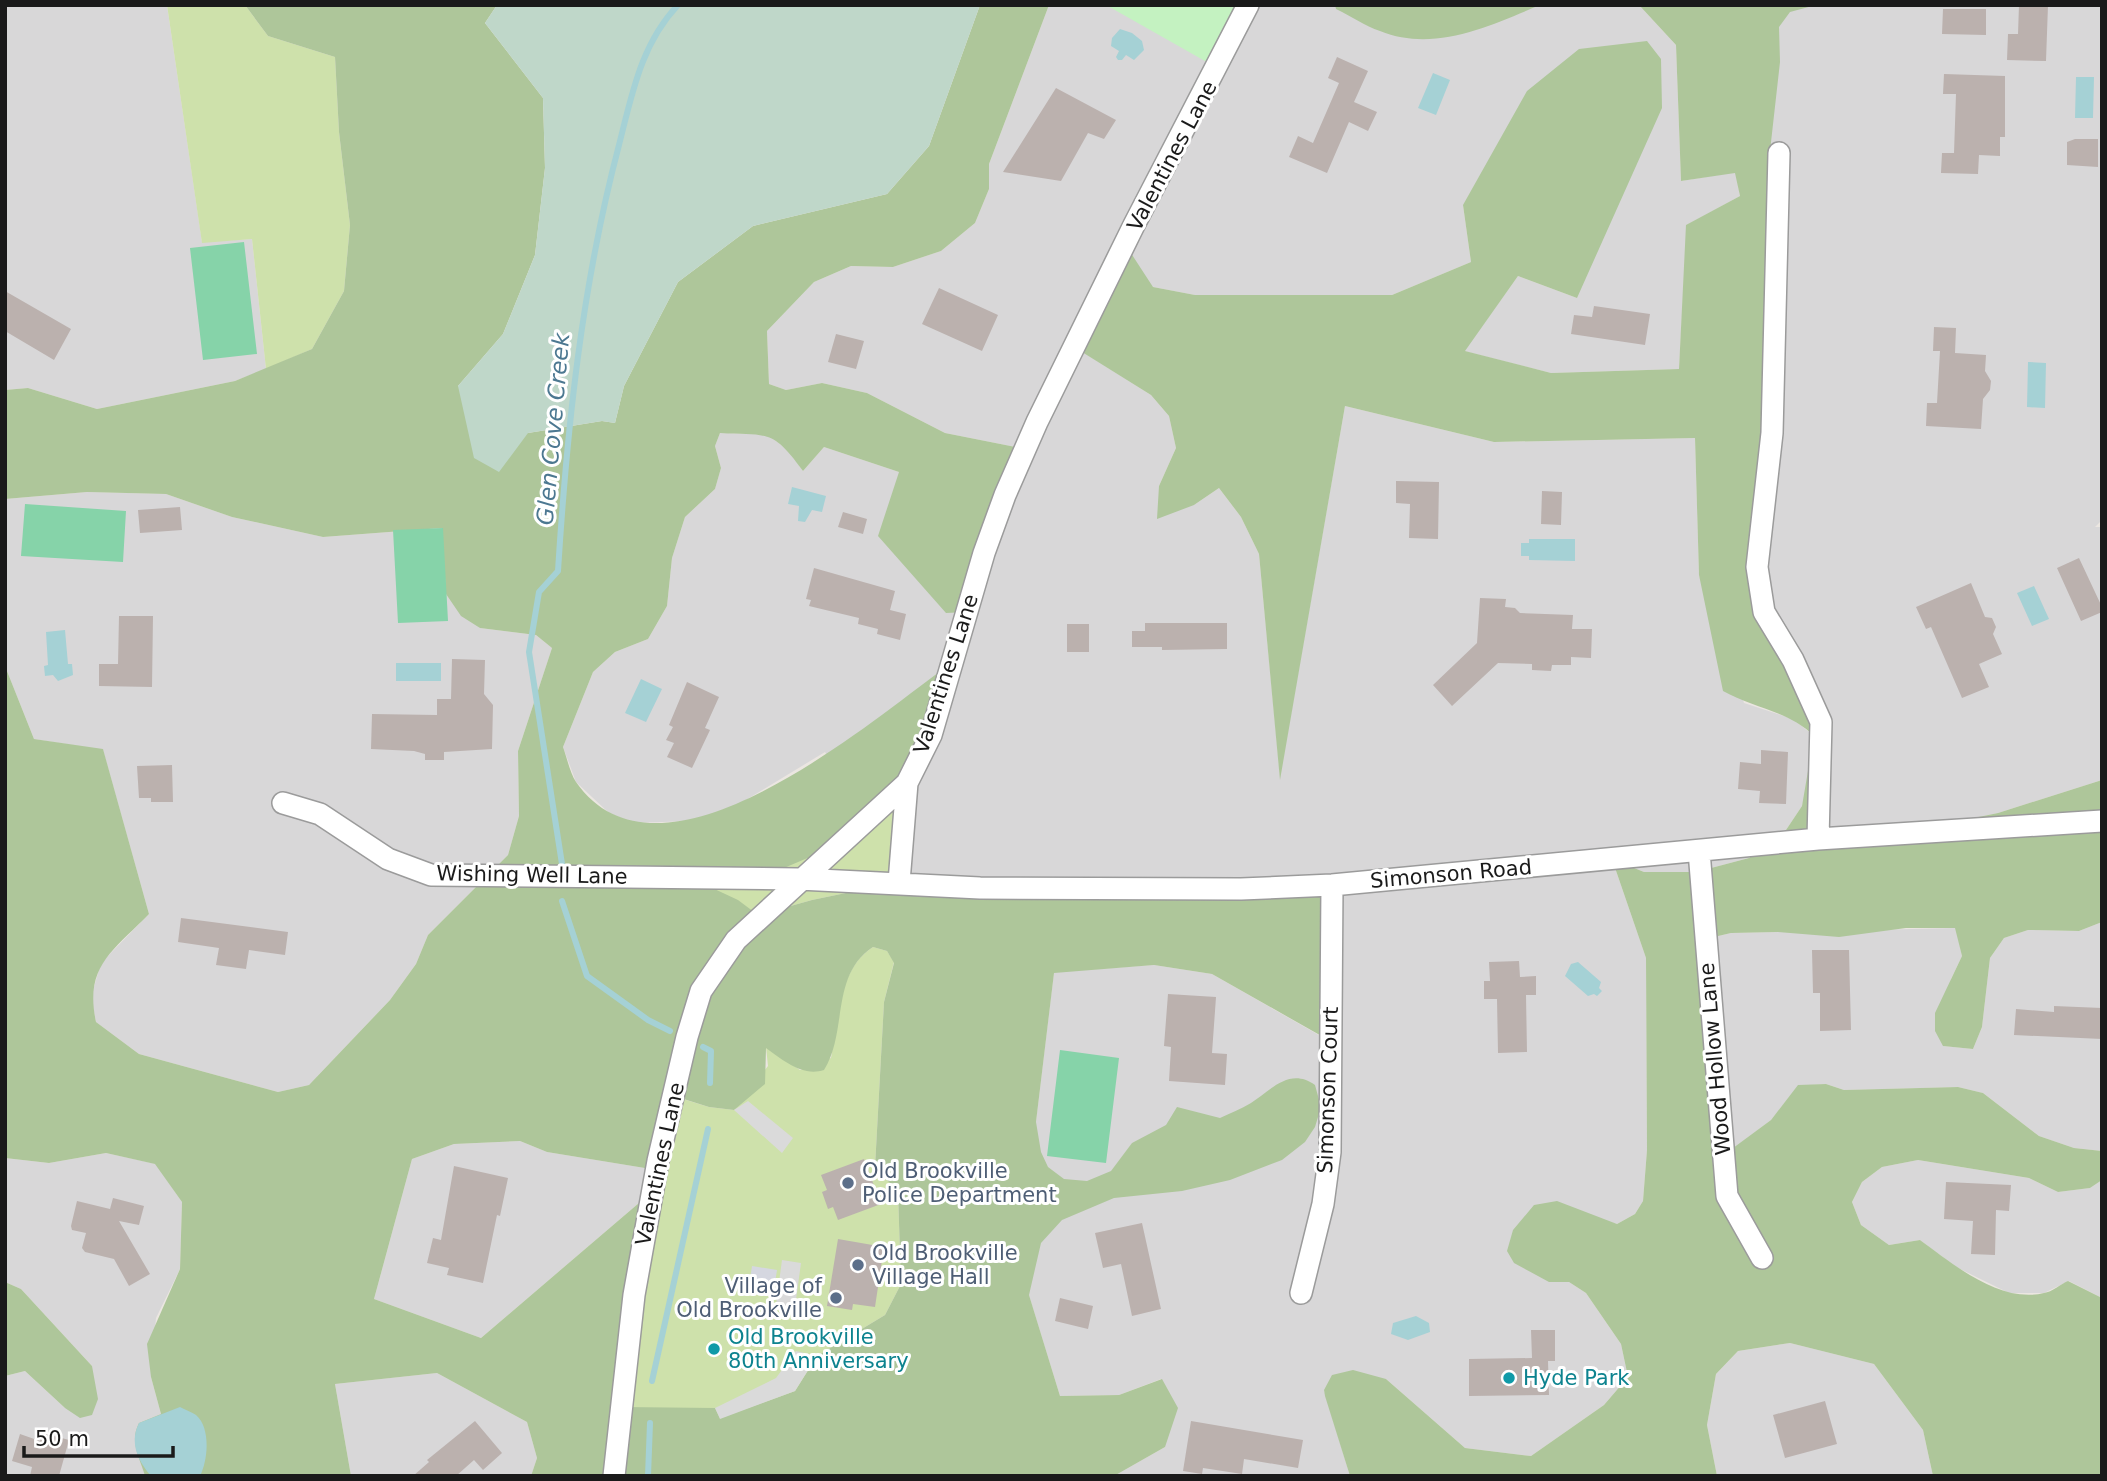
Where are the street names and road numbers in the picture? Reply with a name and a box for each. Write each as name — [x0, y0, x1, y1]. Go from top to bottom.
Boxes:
street label: Valentines Lane — [1122, 77, 1222, 235]
street label: Valentines Lane — [909, 591, 983, 757]
street label: Simonson Road — [1369, 855, 1533, 893]
street label: Wishing Well Lane — [436, 861, 628, 889]
street label: Wood Hollow Lane — [1695, 962, 1735, 1156]
street label: Simonson Court — [1313, 1006, 1343, 1174]
street label: Valentines Lane — [631, 1080, 689, 1248]

